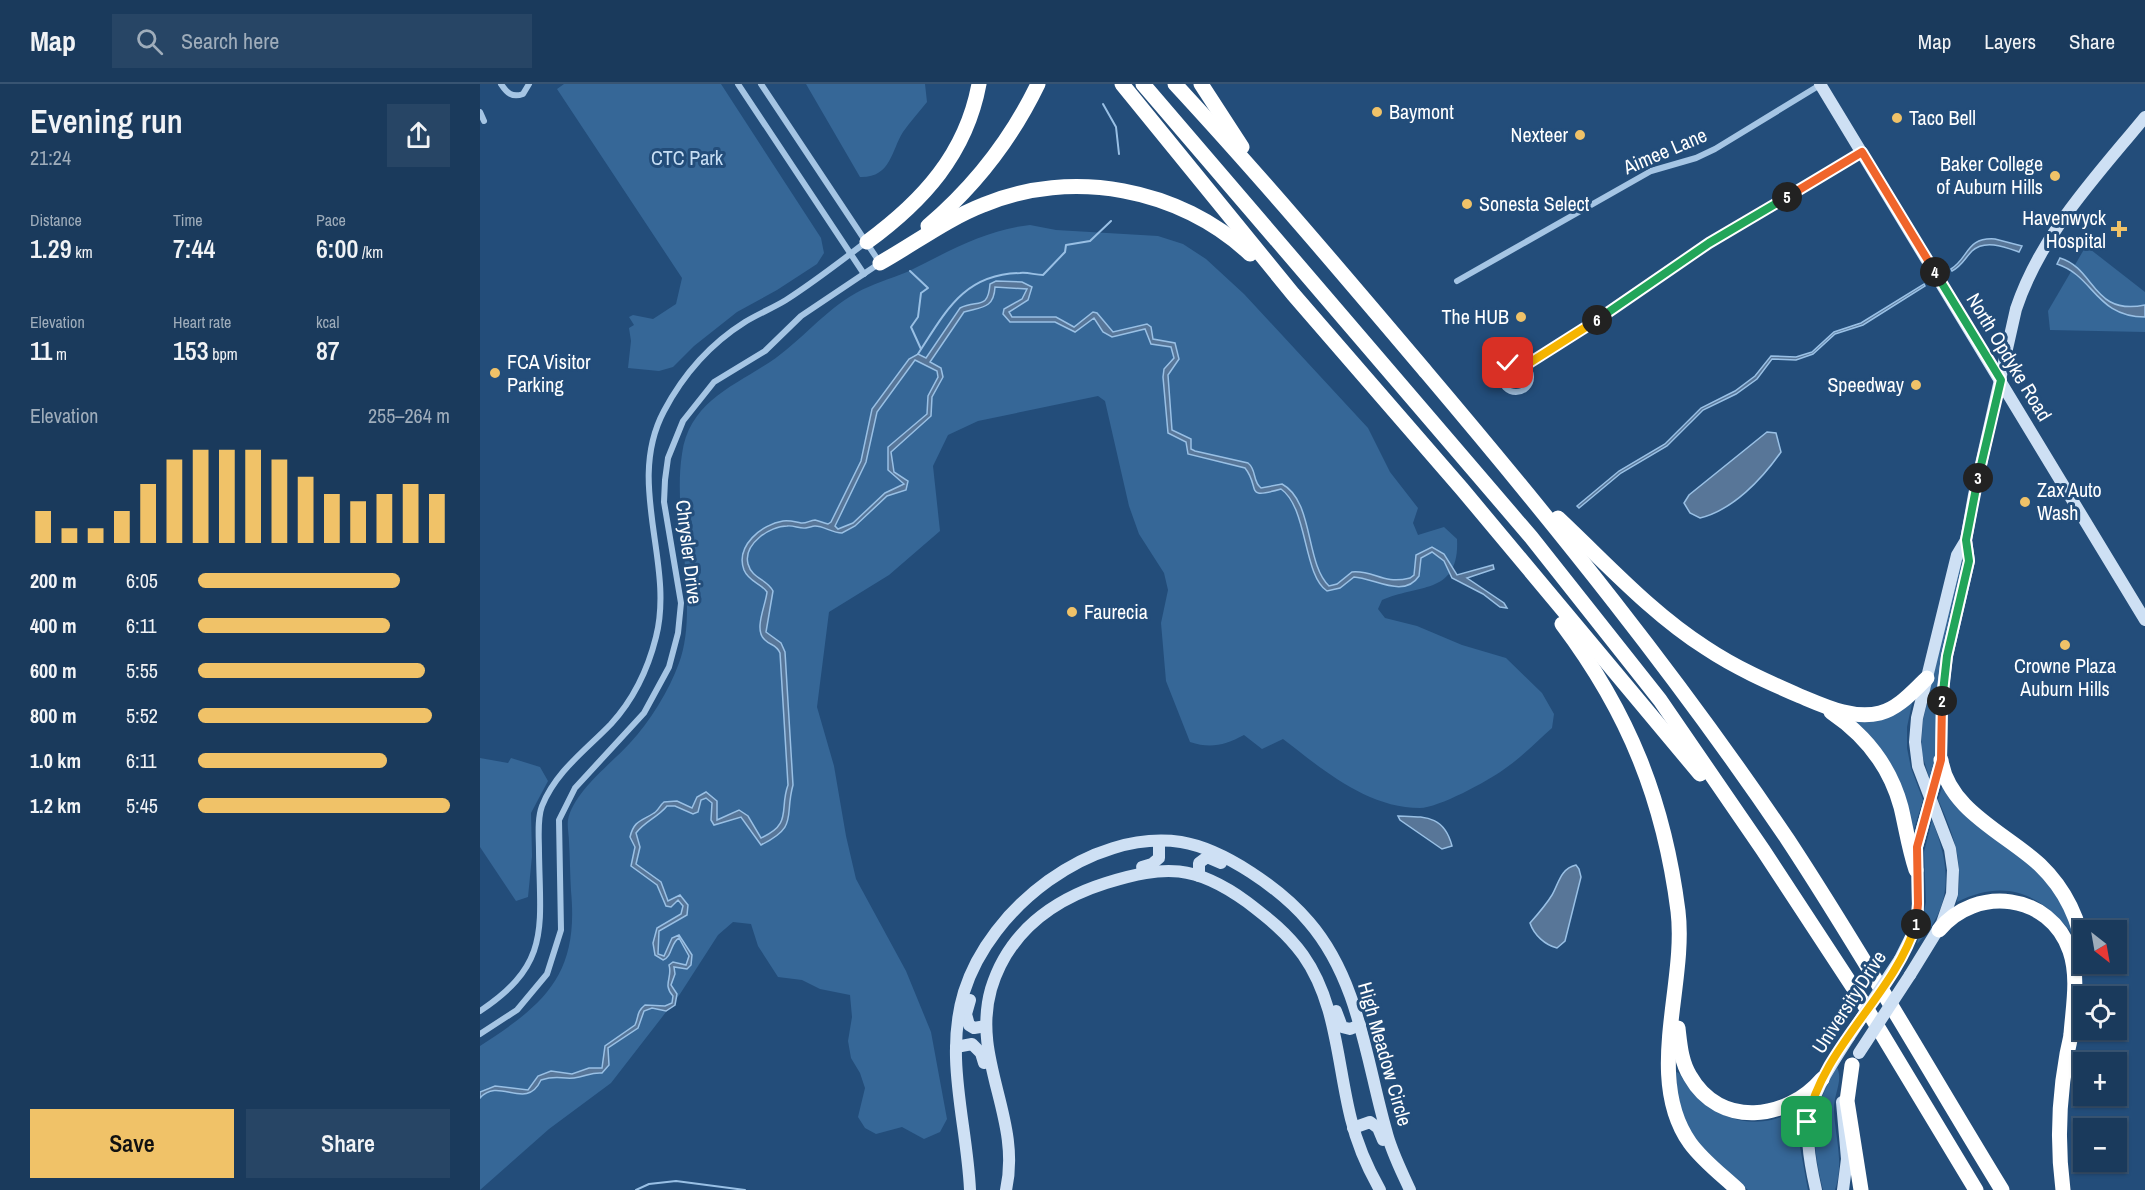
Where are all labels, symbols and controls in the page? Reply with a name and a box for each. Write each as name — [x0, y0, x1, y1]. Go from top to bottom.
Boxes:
search box — [112, 14, 532, 68]
text: Map — [30, 22, 76, 60]
icon: search — [133, 25, 166, 58]
text: Search here — [181, 26, 279, 56]
text: Map — [1918, 27, 1951, 56]
text: Layers — [1984, 27, 2036, 56]
text: Share — [2069, 27, 2115, 56]
place label: Baymont — [1389, 98, 1454, 125]
text: Evening run — [30, 99, 183, 143]
button: share — [387, 104, 450, 167]
place label: Taco Bell — [1909, 104, 1976, 131]
marker: Baymont — [1370, 105, 1384, 119]
marker: Taco Bell — [1890, 111, 1904, 125]
place label: Nexteer — [1511, 121, 1569, 148]
street label: Aimee Lane — [1618, 121, 1711, 181]
marker: Nexteer — [1573, 128, 1587, 142]
text: 21:24 — [30, 144, 71, 171]
park label: CTC Park — [651, 144, 724, 171]
place label: Baker College of Auburn Hills — [1936, 150, 2043, 200]
marker: Baker College of Auburn Hills — [2048, 169, 2062, 183]
pin: 5 — [1772, 182, 1802, 212]
text: 5 — [1783, 186, 1791, 208]
place label: Sonesta Select — [1479, 190, 1590, 217]
marker: Sonesta Select — [1460, 197, 1474, 211]
place label: Havenwyck Hospital — [2022, 204, 2107, 254]
text: Distance — [30, 209, 82, 231]
text: Time — [173, 209, 203, 231]
text: Pace — [316, 209, 346, 231]
marker: Havenwyck Hospital — [2110, 220, 2128, 238]
text: 1.29 — [30, 231, 72, 266]
text: 7:44 — [173, 231, 215, 266]
text: 6:00 — [316, 231, 358, 266]
text: km — [72, 241, 93, 263]
text: /km — [358, 241, 383, 263]
pin: 4 — [1920, 257, 1950, 287]
text: 4 — [1931, 261, 1939, 283]
street label: North Opdyke Road — [1961, 288, 2058, 426]
place label: The HUB — [1442, 303, 1509, 330]
pin: 6 — [1582, 305, 1612, 335]
text: 6 — [1593, 309, 1601, 331]
marker: The HUB — [1514, 310, 1528, 324]
text: Elevation — [30, 311, 85, 333]
text: Heart rate — [173, 311, 231, 333]
text: kcal — [316, 311, 339, 333]
text: 11 — [30, 333, 52, 368]
text: 153 — [173, 333, 209, 368]
text: 87 — [316, 333, 340, 368]
pin — [1482, 337, 1533, 388]
text: m — [52, 343, 67, 365]
text: bpm — [209, 343, 238, 365]
icon: check — [1491, 346, 1524, 379]
place label: FCA Visitor Parking — [507, 348, 591, 398]
marker: FCA Visitor Parking — [488, 366, 502, 380]
place label: Speedway — [1827, 371, 1905, 398]
marker: Speedway — [1909, 378, 1923, 392]
text: Elevation — [30, 402, 98, 429]
text: 255–264 m — [368, 402, 450, 429]
pin: 3 — [1963, 463, 1993, 493]
text: 3 — [1974, 467, 1982, 489]
place label: Zax Auto Wash — [2037, 476, 2102, 526]
marker: Zax Auto Wash — [2018, 495, 2032, 509]
street label: Chrysler Drive — [670, 498, 709, 606]
text: 200 m — [30, 567, 77, 594]
text: 6:05 — [126, 567, 158, 594]
place label: Faurecia — [1084, 598, 1148, 625]
marker: Faurecia — [1065, 605, 1079, 619]
text: 400 m — [30, 612, 77, 639]
text: 6:11 — [126, 612, 157, 639]
marker: Crowne Plaza Auburn Hills — [2058, 638, 2072, 652]
place label: Crowne Plaza Auburn Hills — [2014, 652, 2116, 702]
text: 600 m — [30, 657, 77, 684]
text: 5:55 — [126, 657, 158, 684]
pin: 2 — [1927, 686, 1957, 716]
text: 2 — [1938, 690, 1946, 712]
text: 800 m — [30, 702, 77, 729]
text: 5:52 — [126, 702, 158, 729]
text: 1.0 km — [30, 747, 81, 774]
text: 6:11 — [126, 747, 157, 774]
text: 1.2 km — [30, 792, 81, 819]
text: 5:45 — [126, 792, 158, 819]
pin: 1 — [1901, 909, 1931, 939]
text: 1 — [1912, 913, 1920, 935]
north arrow — [2073, 920, 2127, 974]
map controls — [2073, 920, 2127, 1172]
street label: University Drive — [1805, 945, 1892, 1058]
street label: High Meadow Circle — [1352, 979, 1419, 1129]
button: locate — [2073, 986, 2127, 1040]
button: + — [2073, 1052, 2127, 1106]
pin — [1781, 1096, 1832, 1147]
icon: arrive — [1790, 1105, 1823, 1138]
button: Save — [30, 1109, 234, 1178]
button: Share — [246, 1109, 450, 1178]
button: − — [2073, 1118, 2127, 1172]

